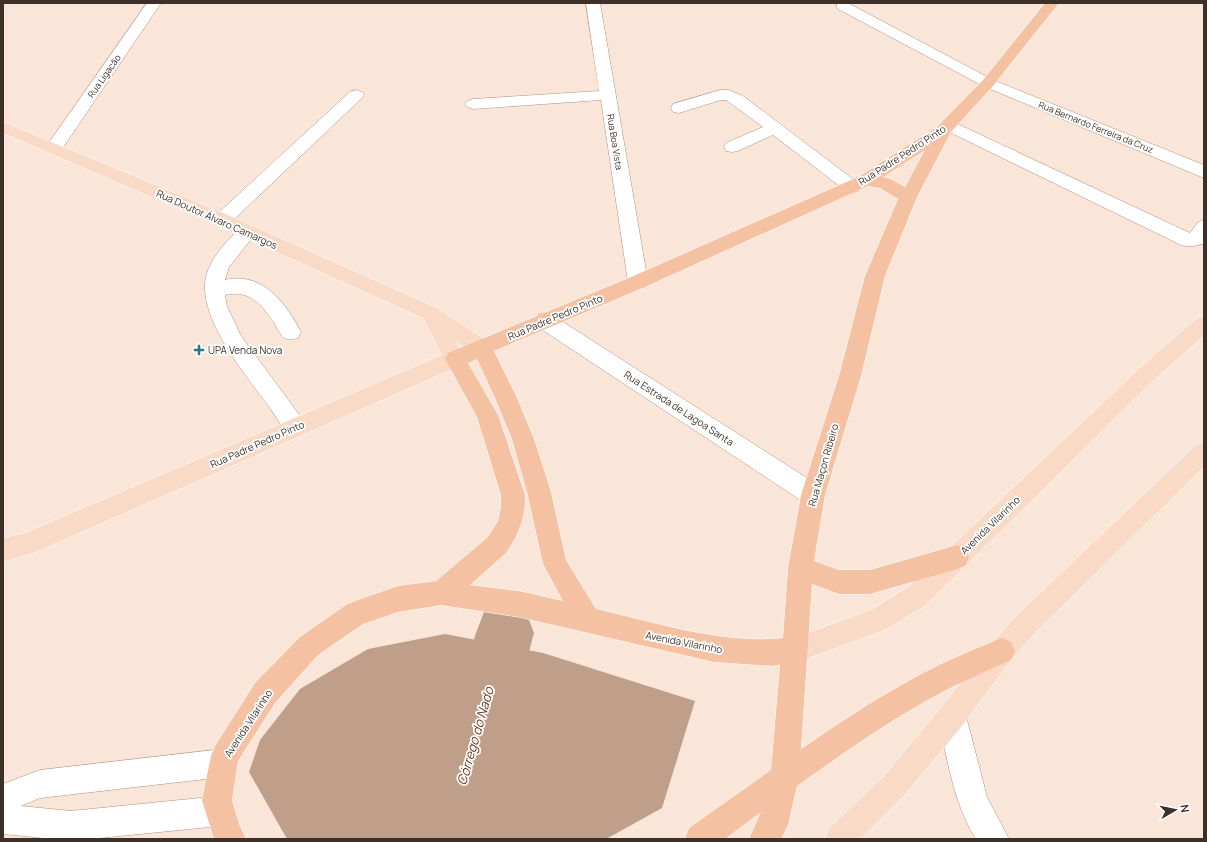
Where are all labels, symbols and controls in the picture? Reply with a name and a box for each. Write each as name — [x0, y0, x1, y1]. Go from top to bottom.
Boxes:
street label: Rua Ligacão — [84, 52, 124, 100]
street label: Rua Bernardo Ferreira da Cruz — [1037, 98, 1156, 156]
street label: Rua Boa Vista — [604, 113, 626, 171]
street label: Rua Padre Pedro Pinto — [856, 121, 949, 189]
street label: Rua Doutor Álvaro Camargos — [154, 186, 280, 252]
street label: Rua Padre Pedro Pinto — [505, 291, 605, 343]
place label: UPA Venda Nova — [208, 343, 282, 357]
marker: UPA Venda Nova — [193, 344, 205, 356]
street label: Rua Estrada de Lagoa Santa — [621, 367, 737, 449]
street label: Rua Padre Pedro Pinto — [208, 417, 306, 471]
street label: Rua Maçon Ribeiro — [805, 422, 841, 508]
street label: Avenida Vilarinho — [957, 493, 1023, 557]
street label: Avenida Vilarinho — [644, 628, 724, 656]
water label: Córrego do Nado — [452, 684, 498, 787]
street label: Avenida Vilarinho — [221, 686, 275, 760]
north arrow — [1155, 790, 1195, 830]
text: N — [1177, 803, 1193, 814]

